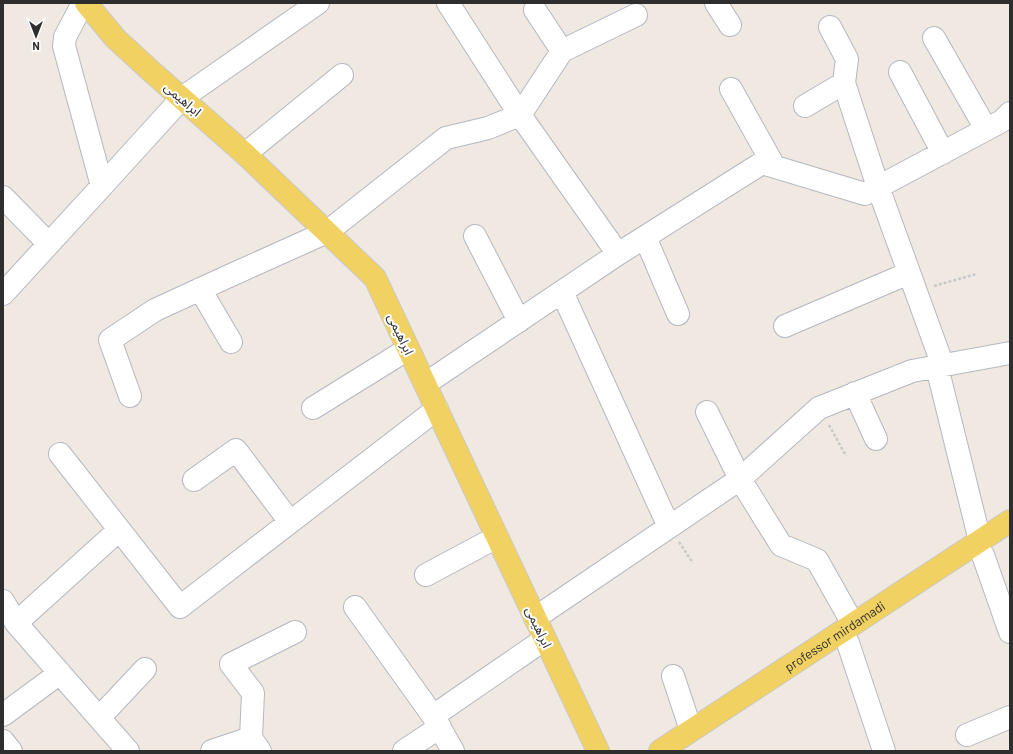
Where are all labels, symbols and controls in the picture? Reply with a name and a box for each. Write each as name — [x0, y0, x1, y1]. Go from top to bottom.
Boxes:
north arrow — [16, 16, 56, 56]
text: N — [32, 40, 40, 53]
street label: ابراهیمی — [161, 79, 205, 120]
street label: ابراهیمی — [384, 311, 418, 358]
street label: professor mirdamadi — [781, 597, 888, 675]
street label: ابراهیمی — [522, 604, 556, 651]

